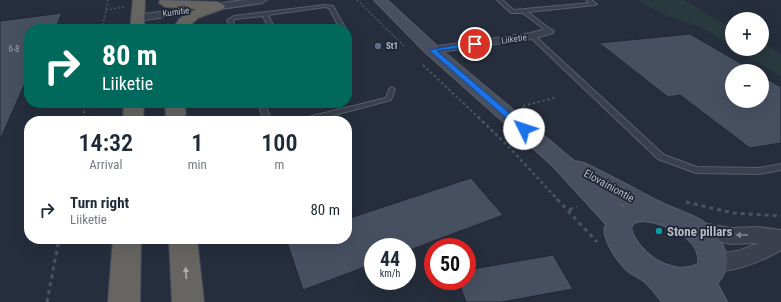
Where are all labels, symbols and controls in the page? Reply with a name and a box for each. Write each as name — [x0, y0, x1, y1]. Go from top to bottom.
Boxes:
street label: Kumitie — [162, 5, 190, 19]
map controls — [725, 12, 769, 108]
button: + — [725, 12, 769, 56]
pin — [458, 27, 492, 61]
street label: Liiketie — [501, 32, 527, 46]
icon: arrive — [464, 33, 486, 55]
text: 80 m — [102, 39, 158, 72]
icon: right — [36, 40, 88, 92]
marker: St1 — [373, 41, 383, 51]
place label: St1 — [386, 41, 398, 51]
house number: 6-8 — [8, 44, 20, 54]
button: − — [725, 64, 769, 108]
text: Liiketie — [102, 73, 153, 94]
position arrow — [503, 108, 545, 150]
text: 14:32 — [79, 129, 133, 157]
text: 1 — [191, 129, 203, 157]
text: 100 — [261, 129, 297, 157]
text: Arrival — [89, 157, 122, 172]
text: min — [188, 157, 207, 172]
text: m — [274, 157, 284, 172]
street label: Elovainiontie — [582, 167, 636, 205]
text: Turn right — [70, 194, 129, 212]
icon: right — [36, 199, 58, 221]
text: 80 m — [310, 201, 340, 219]
text: Liiketie — [70, 212, 107, 227]
place label: Stone pillars — [667, 224, 733, 239]
marker: Stone pillars — [654, 226, 664, 236]
one-way arrow — [736, 232, 748, 239]
speed limit sign: 50 — [424, 238, 476, 290]
text: 44 — [380, 247, 400, 271]
one-way arrow — [182, 267, 189, 279]
text: km/h — [380, 268, 400, 279]

